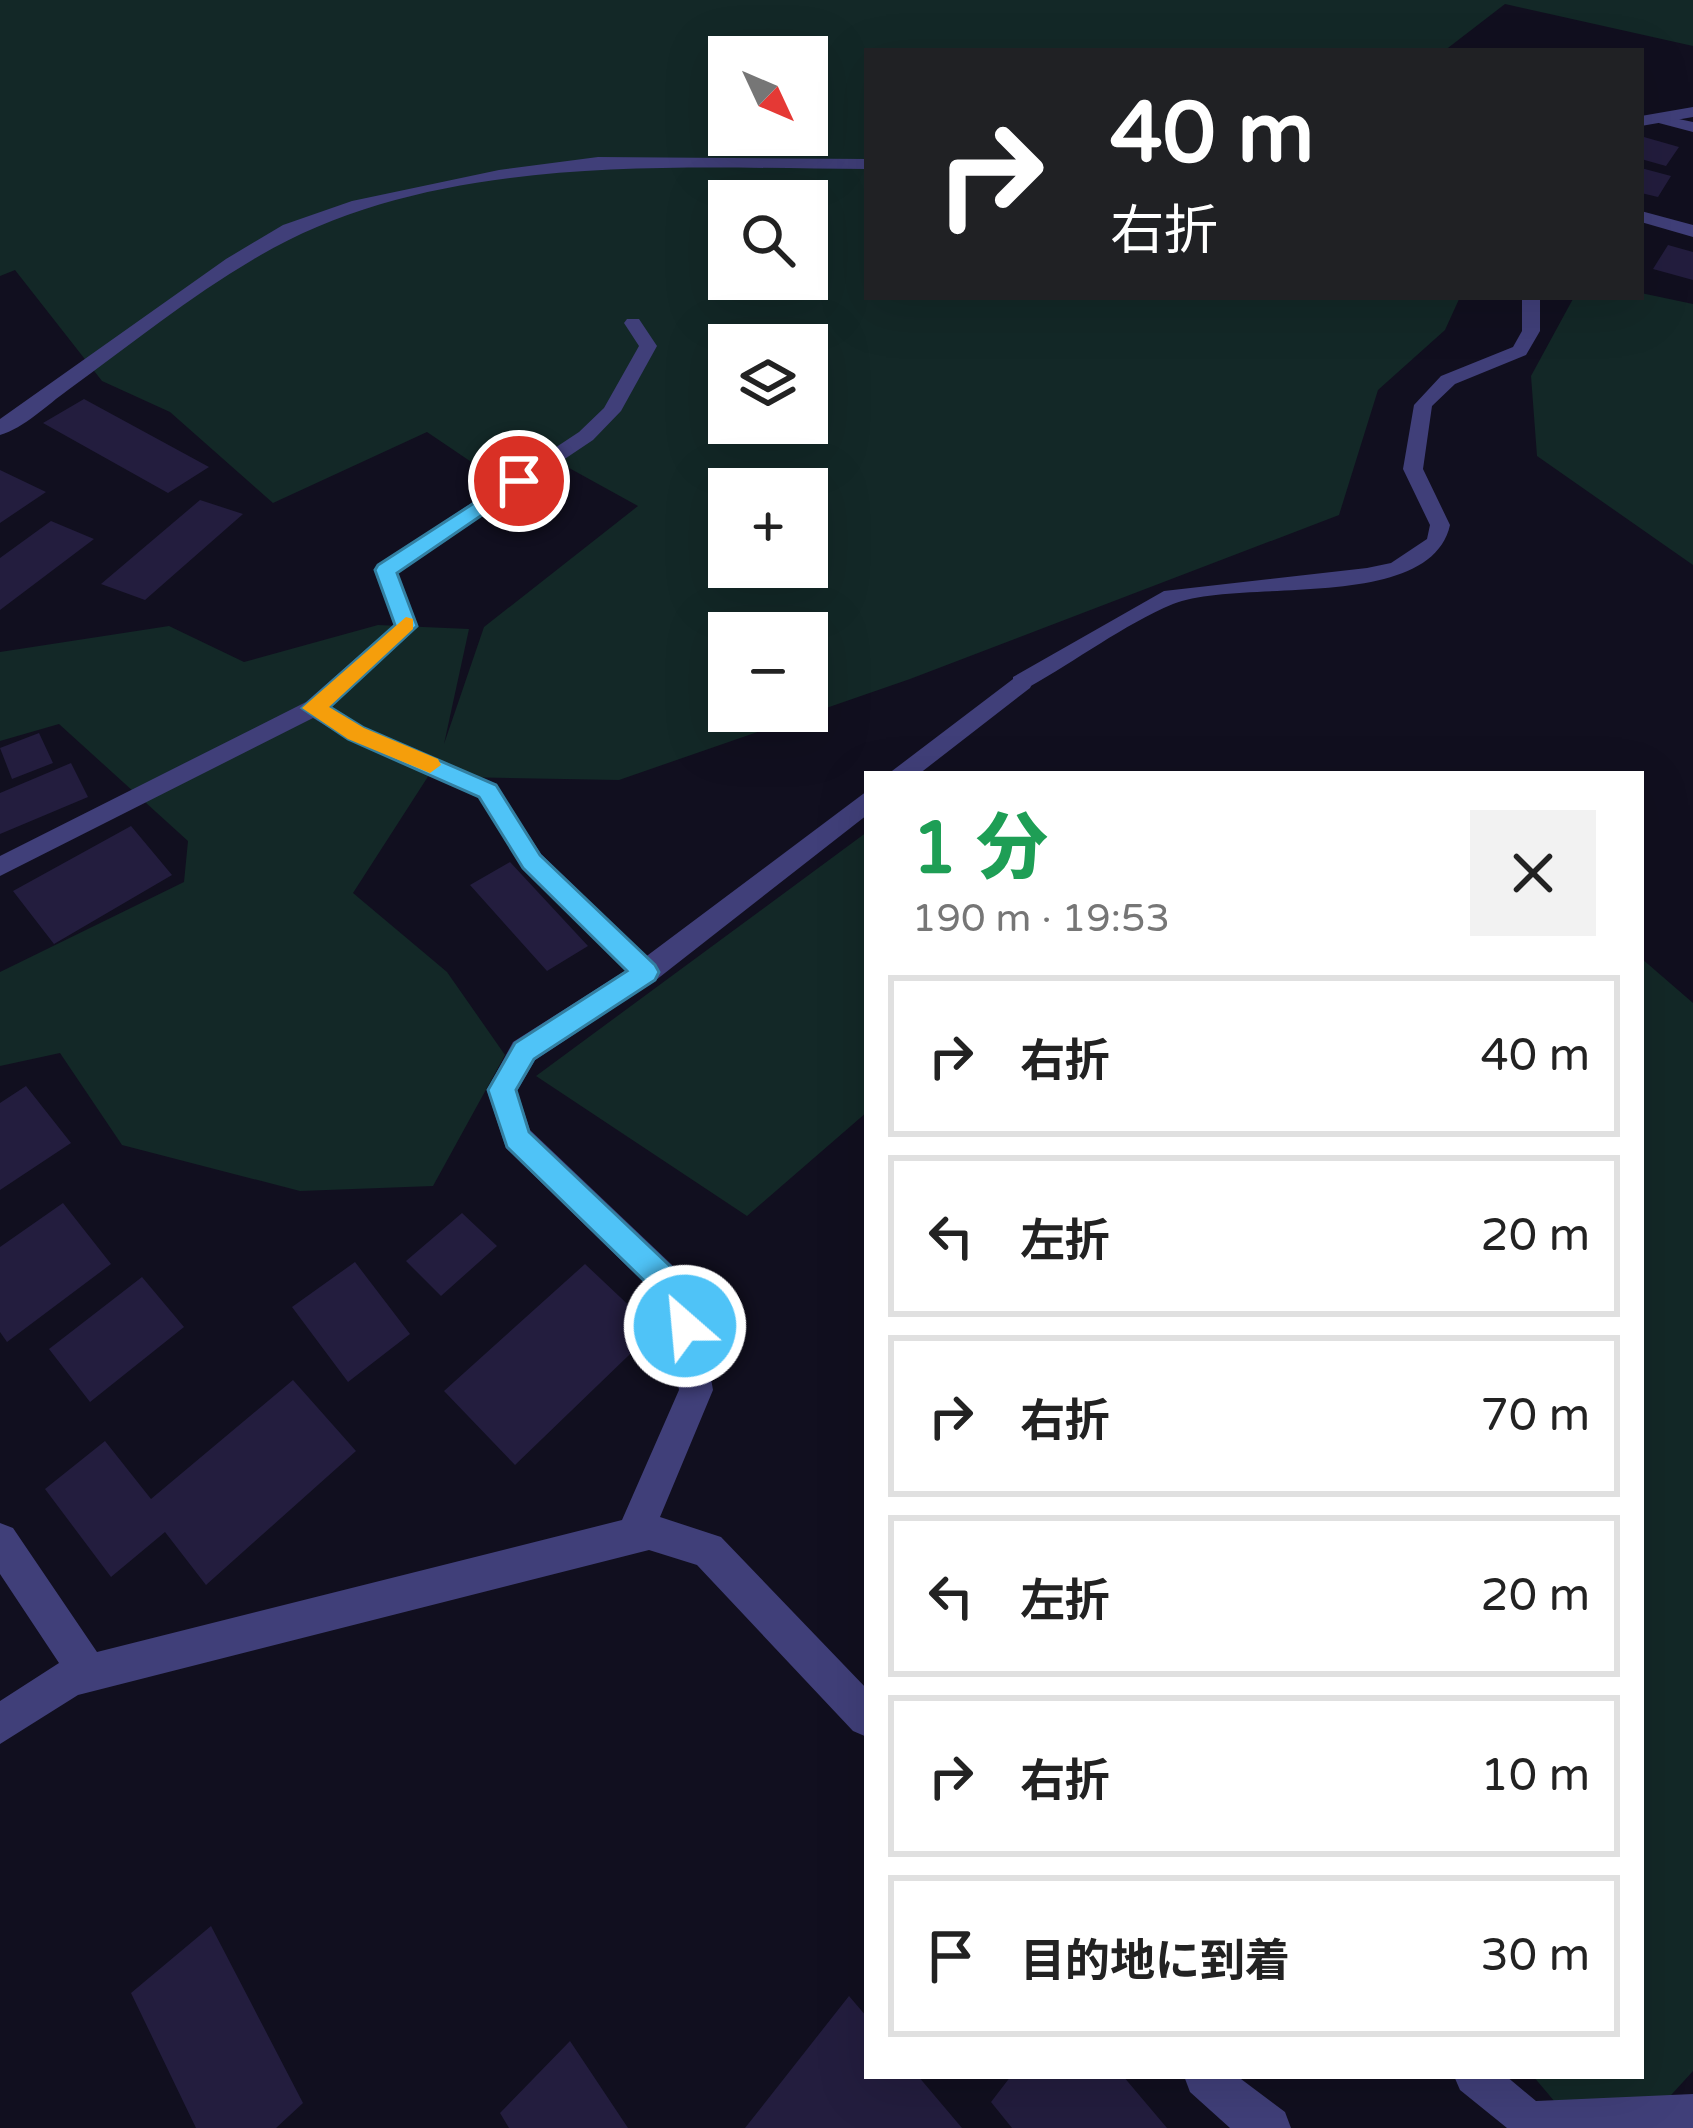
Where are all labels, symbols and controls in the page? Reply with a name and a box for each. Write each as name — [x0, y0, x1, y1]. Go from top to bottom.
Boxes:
north arrow — [708, 36, 828, 156]
map controls — [708, 36, 828, 732]
text: 40 m — [1110, 84, 1314, 185]
icon: right — [912, 96, 1068, 252]
button: search — [708, 180, 828, 300]
text: 右折 — [1110, 199, 1218, 264]
button: layers — [708, 324, 828, 444]
pin — [468, 430, 570, 532]
icon: arrive — [486, 448, 552, 514]
button: + — [708, 468, 828, 588]
button: − — [708, 612, 828, 732]
text: 1 分 — [912, 806, 1048, 893]
button: close — [1470, 810, 1596, 936]
text: 190 m · 19:53 — [912, 895, 1170, 942]
icon: right — [918, 1023, 984, 1089]
text: 40 m — [1480, 1029, 1590, 1083]
text: 右折 — [1020, 1035, 1110, 1089]
icon: left — [918, 1203, 984, 1269]
text: 20 m — [1480, 1209, 1590, 1263]
text: 左折 — [1020, 1215, 1110, 1269]
position arrow — [622, 1263, 748, 1389]
icon: right — [918, 1383, 984, 1449]
text: 70 m — [1480, 1389, 1590, 1443]
text: 右折 — [1020, 1395, 1110, 1449]
icon: left — [918, 1563, 984, 1629]
text: 20 m — [1480, 1569, 1590, 1623]
text: 左折 — [1020, 1575, 1110, 1629]
icon: right — [918, 1743, 984, 1809]
text: 10 m — [1480, 1749, 1590, 1803]
text: 右折 — [1020, 1755, 1110, 1809]
icon: arrive — [918, 1923, 984, 1989]
text: 30 m — [1480, 1929, 1590, 1983]
text: 目的地に到着 — [1020, 1935, 1290, 1989]

